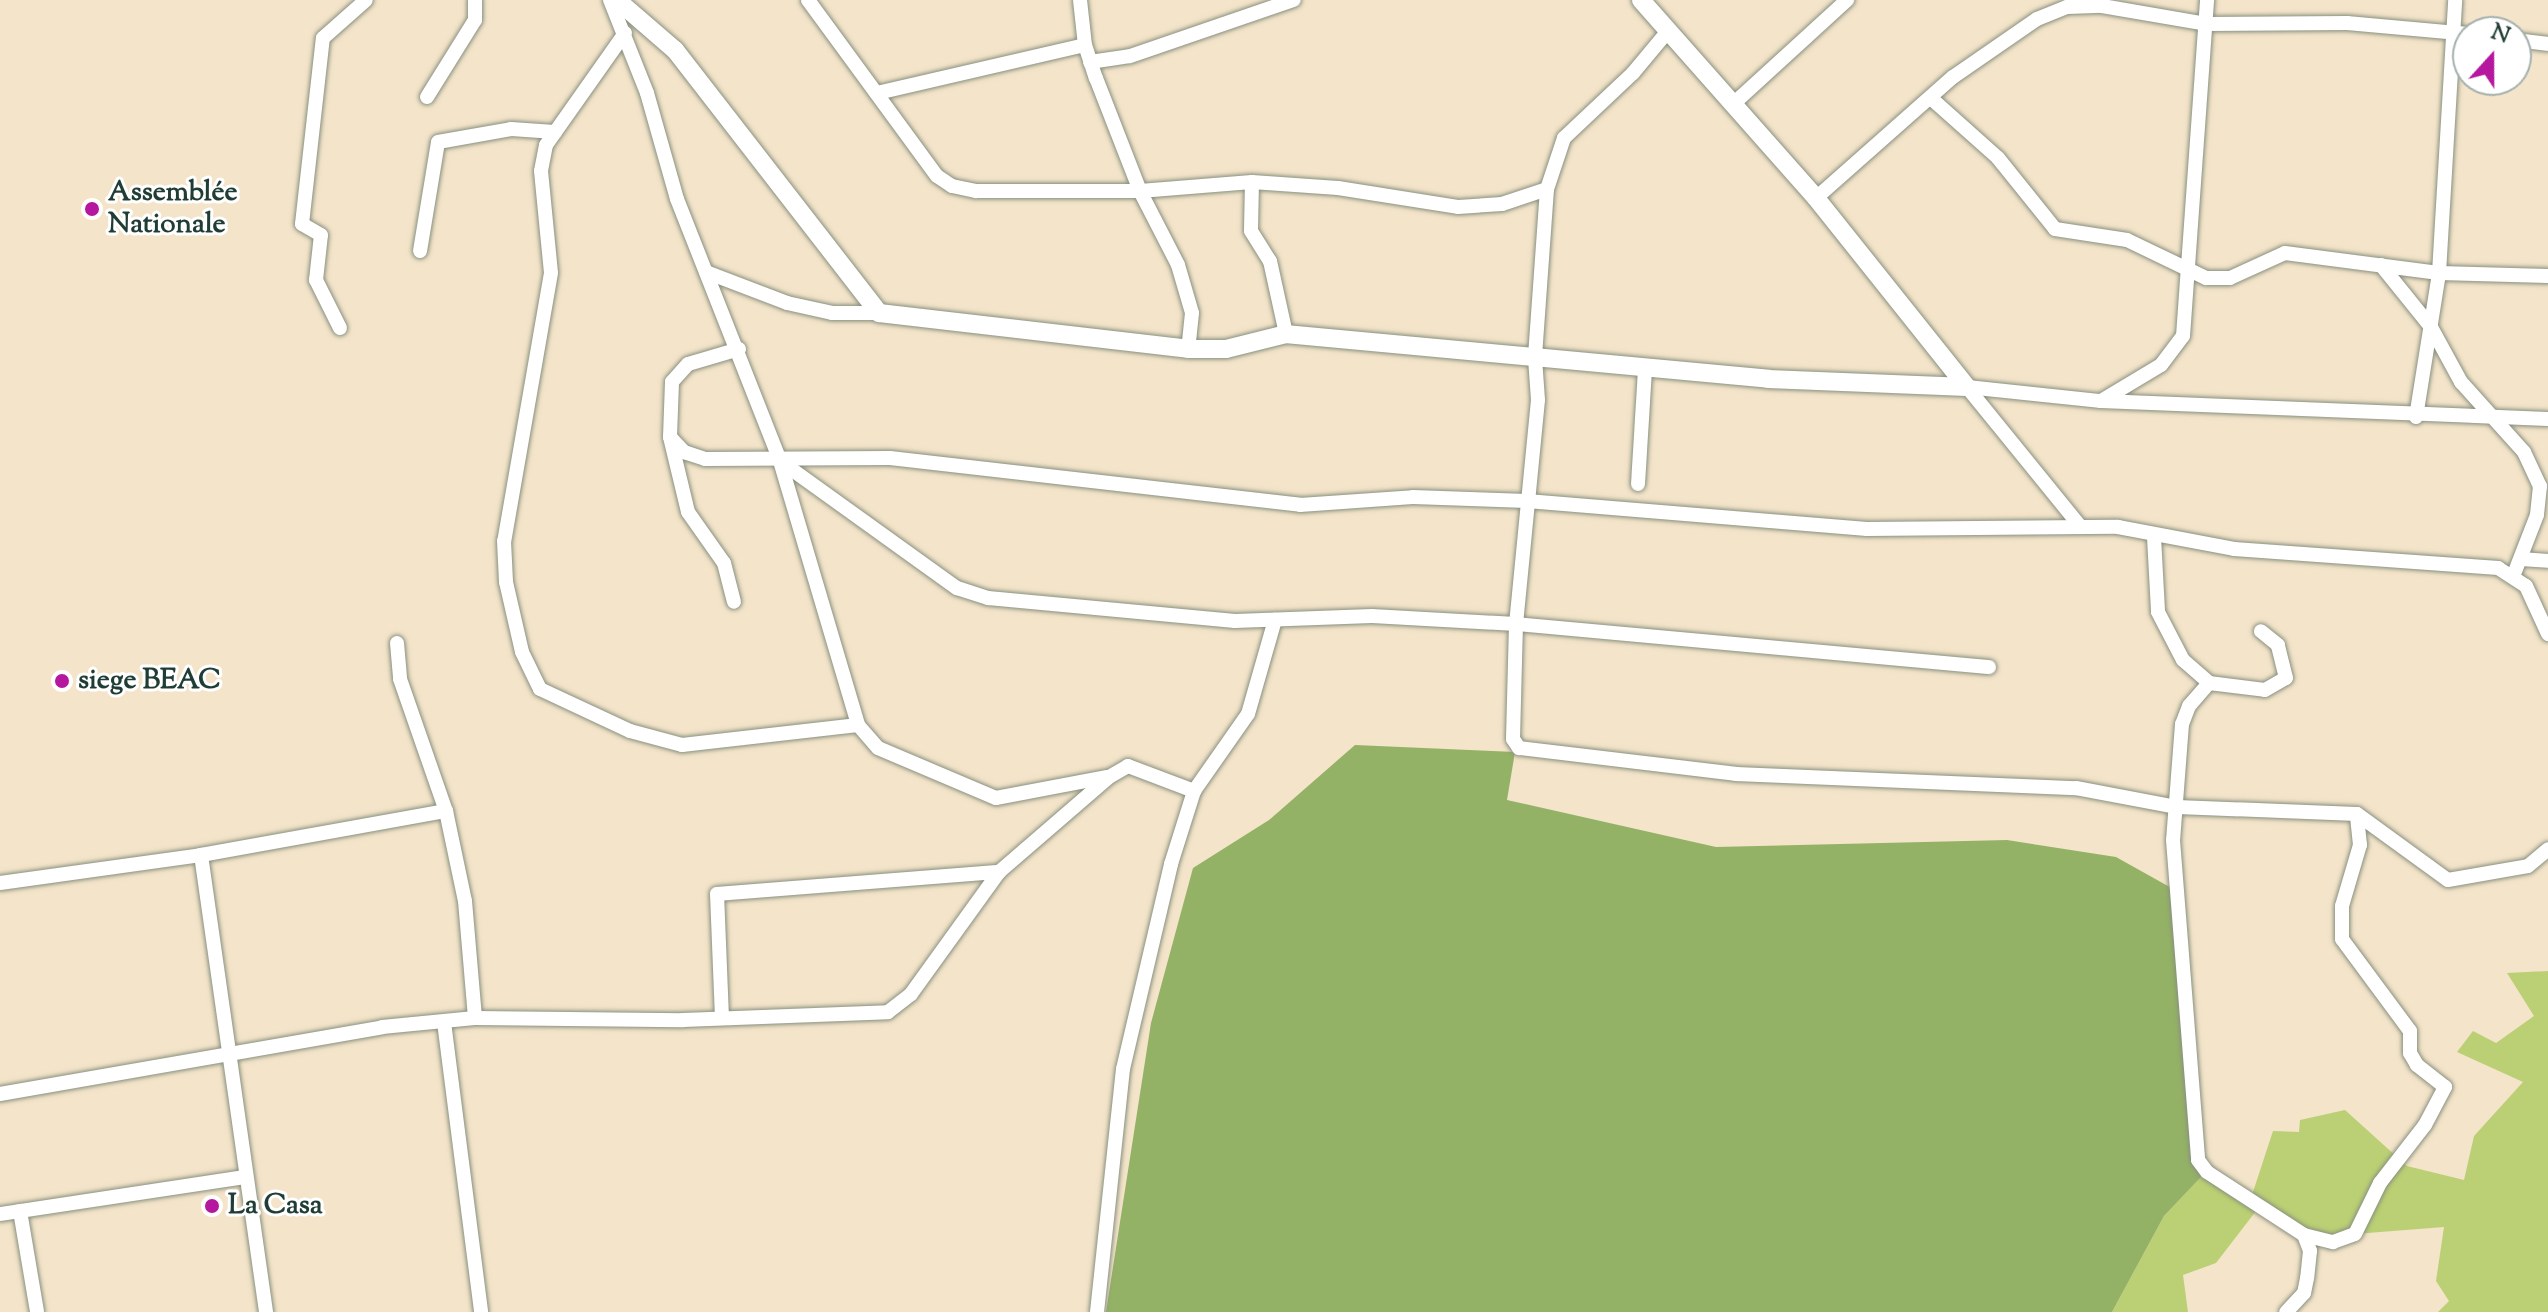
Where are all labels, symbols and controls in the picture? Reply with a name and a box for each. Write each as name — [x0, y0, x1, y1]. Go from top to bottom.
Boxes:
north arrow — [2452, 16, 2532, 96]
text: N — [2486, 17, 2514, 54]
place label: Assemblée Nationale — [108, 176, 237, 242]
marker: Assemblée Nationale — [83, 200, 101, 218]
place label: siege BEAC — [78, 664, 221, 698]
marker: siege BEAC — [53, 672, 71, 690]
place label: La Casa — [228, 1189, 323, 1223]
marker: La Casa — [203, 1197, 221, 1215]

